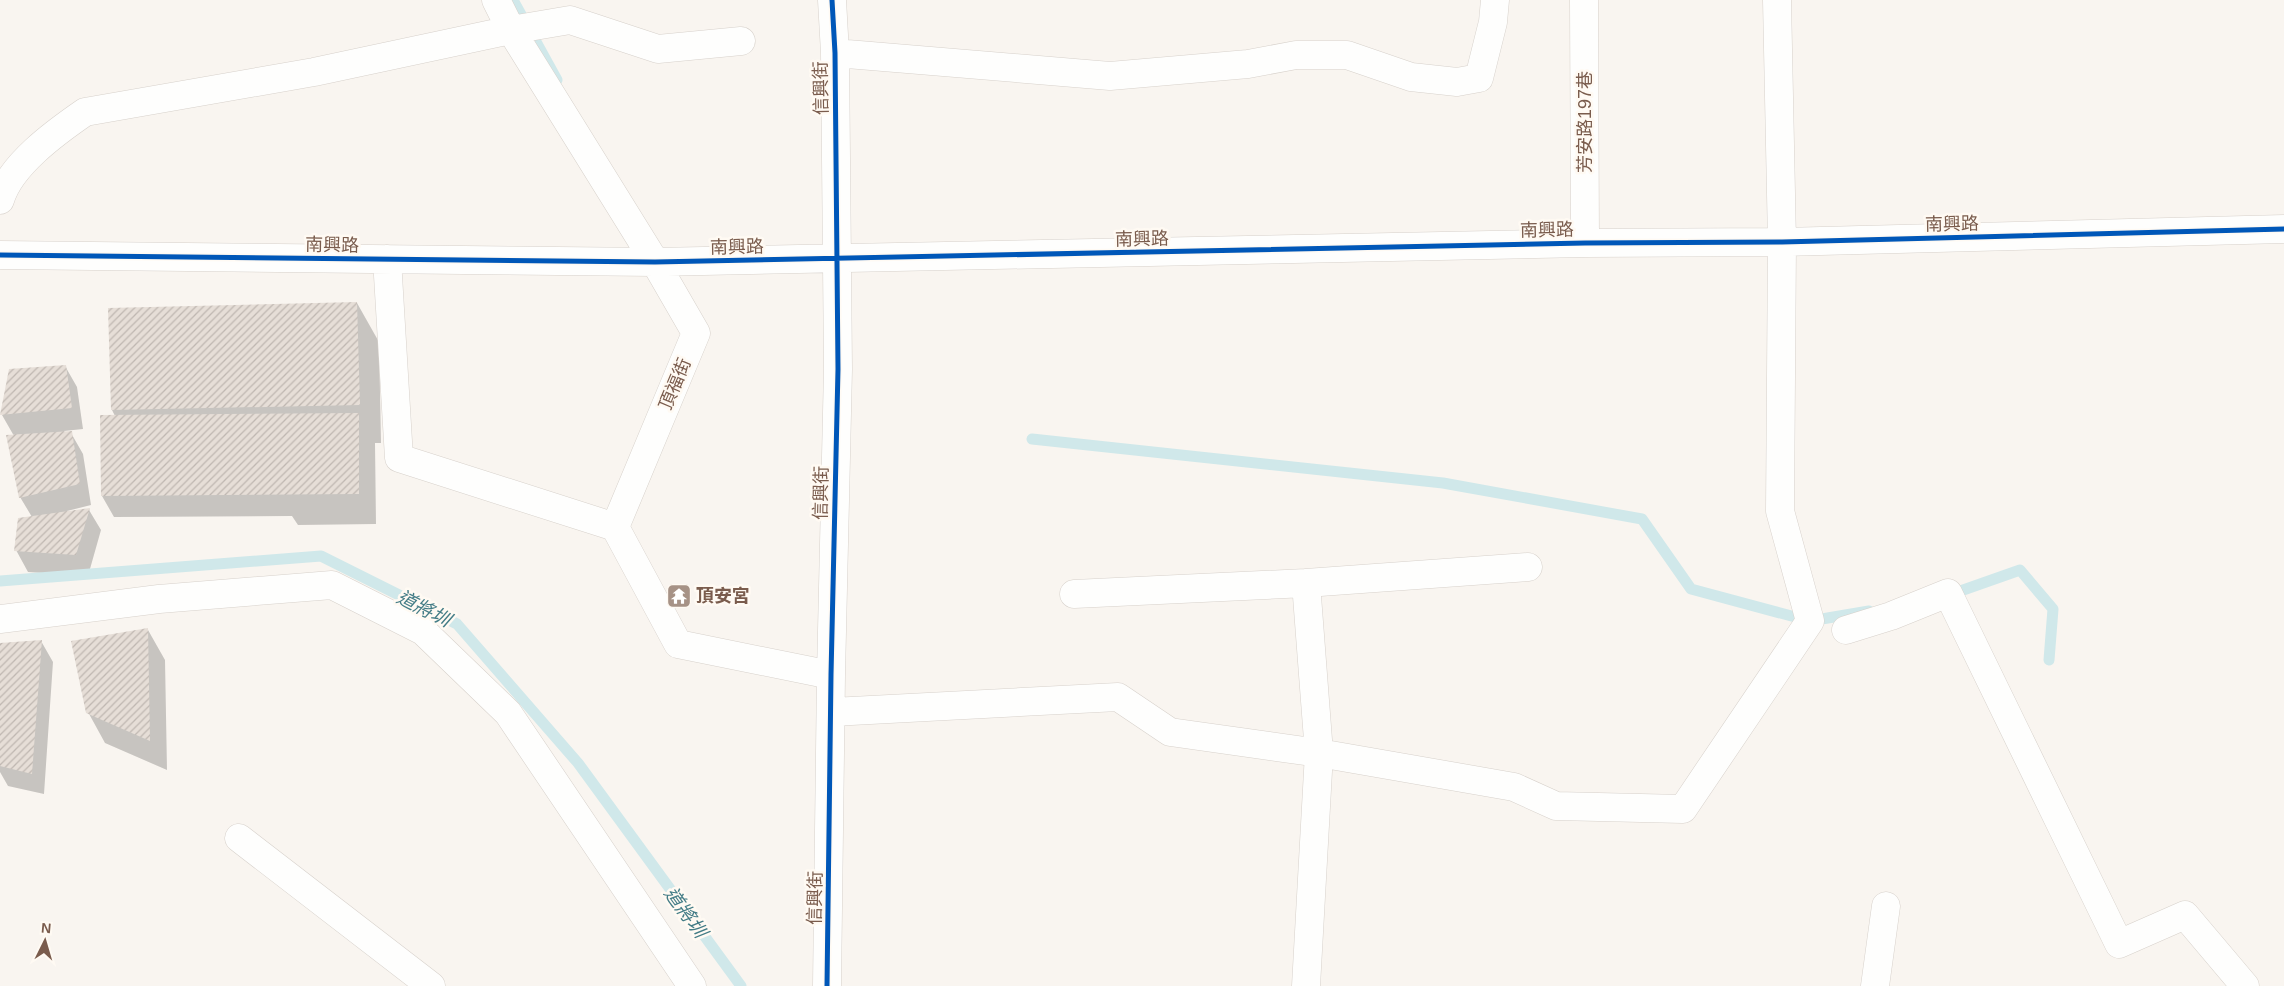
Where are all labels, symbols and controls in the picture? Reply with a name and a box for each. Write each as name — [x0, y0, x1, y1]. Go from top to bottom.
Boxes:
street label: 信興街 — [811, 61, 831, 115]
street label: 芳安路197巷 — [1575, 71, 1595, 173]
street label: 南興路 — [1925, 214, 1979, 234]
street label: 南興路 — [1520, 220, 1574, 240]
street label: 南興路 — [1115, 229, 1169, 249]
street label: 南興路 — [305, 235, 359, 255]
street label: 南興路 — [710, 237, 764, 257]
street label: 頂福街 — [655, 355, 695, 413]
street label: 信興街 — [811, 466, 831, 520]
temple icon: 頂安宮 — [666, 583, 692, 609]
water label: 道將圳 — [394, 586, 457, 632]
place label: 頂安宮 — [696, 586, 750, 606]
street label: 信興街 — [805, 871, 825, 925]
water label: 道將圳 — [660, 883, 713, 944]
north arrow — [20, 916, 70, 966]
text: N — [40, 920, 52, 936]

